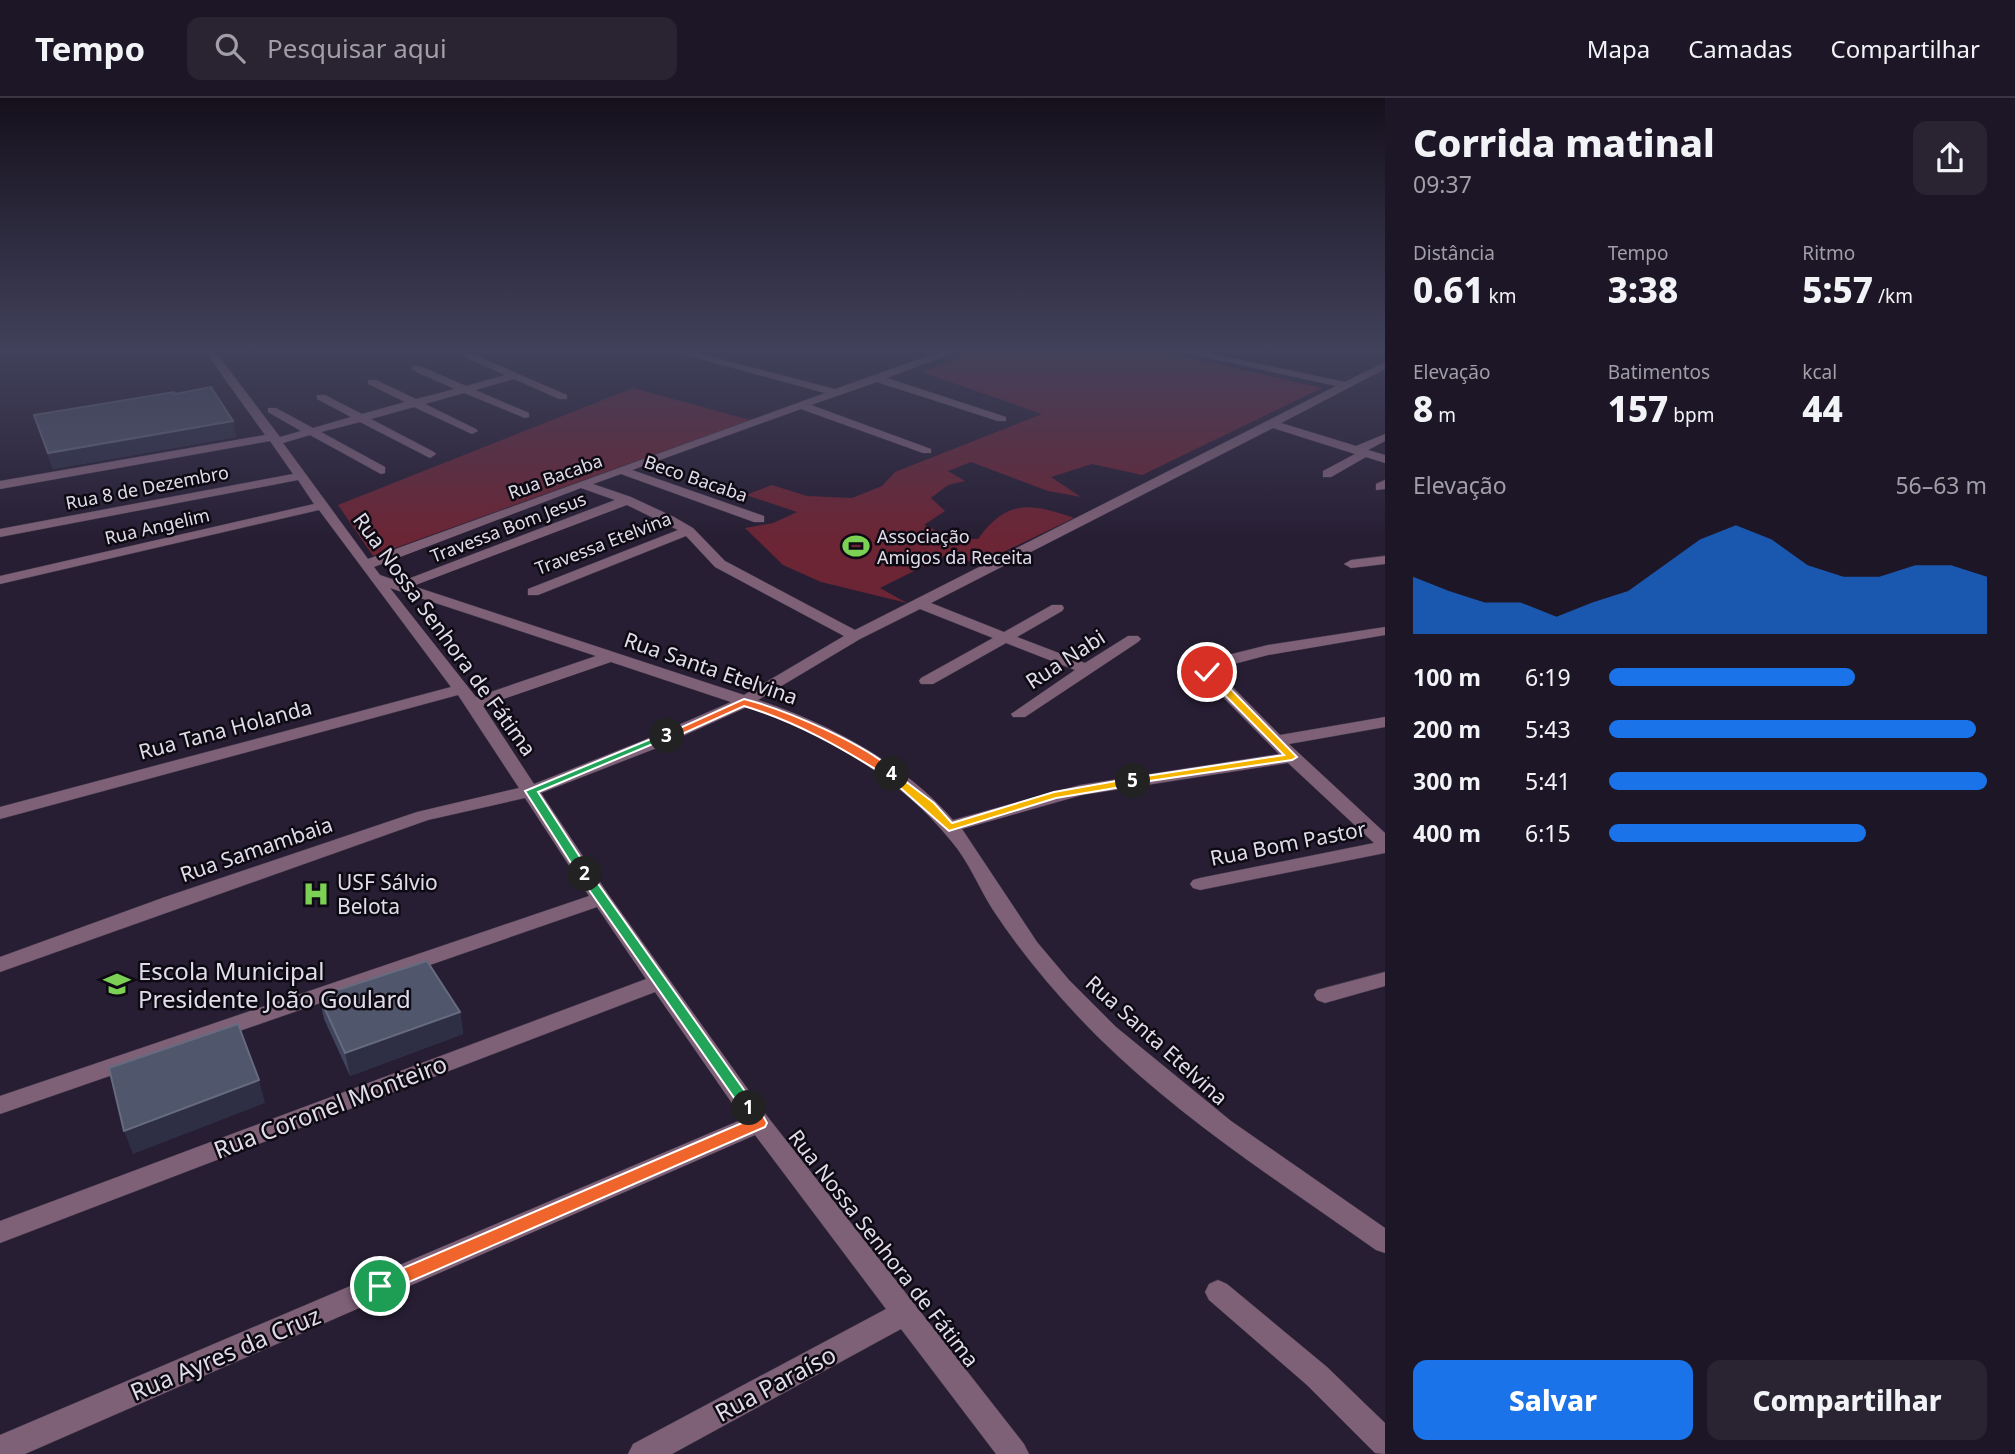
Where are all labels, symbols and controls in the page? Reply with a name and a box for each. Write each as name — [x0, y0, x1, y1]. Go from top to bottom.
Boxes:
search box — [187, 17, 677, 80]
text: Tempo — [35, 26, 145, 71]
icon: search — [211, 29, 249, 67]
text: Pesquisar aqui — [267, 30, 447, 66]
text: Mapa — [1587, 32, 1650, 65]
text: Camadas — [1688, 32, 1792, 65]
text: Compartilhar — [1830, 32, 1980, 65]
text: Corrida matinal — [1413, 116, 1715, 168]
button: share — [1913, 121, 1987, 195]
text: 09:37 — [1413, 168, 1472, 200]
text: Distância — [1413, 240, 1495, 266]
text: Tempo — [1608, 240, 1669, 266]
text: Ritmo — [1802, 240, 1855, 266]
text: 0.61 — [1413, 266, 1484, 313]
text: 3:38 — [1608, 266, 1678, 313]
text: 5:57 — [1802, 266, 1873, 313]
text: km — [1484, 283, 1517, 309]
text: /km — [1873, 283, 1913, 309]
text: Elevação — [1413, 359, 1490, 385]
text: Batimentos — [1608, 359, 1710, 385]
text: kcal — [1802, 359, 1837, 385]
text: 8 — [1413, 385, 1433, 432]
text: 157 — [1608, 385, 1668, 432]
text: 44 — [1802, 385, 1843, 432]
text: m — [1433, 402, 1456, 428]
text: bpm — [1668, 402, 1714, 428]
street label: Rua Bacaba — [504, 448, 606, 504]
street label: Beco Bacaba — [641, 449, 751, 507]
street label: Rua 8 de Dezembro — [63, 459, 231, 515]
text: Elevação — [1413, 469, 1507, 501]
text: 56–63 m — [1895, 469, 1987, 501]
street label: Travessa Bom Jesus — [427, 486, 589, 568]
street label: Rua Angelim — [102, 502, 212, 550]
street label: Travessa Etelvina — [532, 506, 674, 580]
street label: Rua Nossa Senhora de Fátima — [347, 507, 543, 761]
place label: Associação Amigos da Receita — [877, 524, 1032, 569]
sports icon: Associação Amigos da Receita — [841, 531, 871, 561]
street label: Rua Nabi — [1020, 623, 1110, 695]
street label: Rua Santa Etelvina — [621, 625, 801, 711]
pin — [1177, 642, 1237, 702]
icon: check — [1188, 653, 1226, 691]
text: 100 m — [1413, 661, 1481, 693]
text: 6:19 — [1525, 661, 1571, 693]
street label: Rua Tana Holanda — [135, 692, 315, 766]
text: 200 m — [1413, 713, 1481, 745]
text: 5:43 — [1525, 713, 1571, 745]
pin: 3 — [650, 718, 684, 754]
text: 3 — [661, 722, 672, 748]
pin: 4 — [874, 756, 910, 792]
text: 4 — [886, 760, 897, 786]
pin: 5 — [1116, 764, 1150, 798]
text: 300 m — [1413, 765, 1481, 797]
text: 5:41 — [1525, 765, 1571, 797]
text: 5 — [1127, 767, 1138, 793]
street label: Rua Samambaia — [176, 810, 336, 888]
street label: Rua Bom Pastor — [1208, 814, 1369, 872]
text: 400 m — [1413, 817, 1481, 849]
text: 6:15 — [1525, 817, 1571, 849]
pin: 2 — [568, 856, 602, 892]
text: 2 — [579, 860, 590, 886]
place label: USF Sálvio Belota — [337, 868, 438, 920]
hospital icon: USF Sálvio Belota — [301, 879, 331, 909]
place label: Escola Municipal Presidente João Goulard — [138, 954, 411, 1015]
school or university icon: Escola Municipal Presidente João Goulard — [102, 969, 132, 999]
street label: Rua Santa Etelvina — [1080, 969, 1234, 1111]
street label: Rua Coronel Monteiro — [209, 1046, 451, 1166]
pin: 1 — [732, 1090, 766, 1126]
text: 1 — [743, 1094, 754, 1120]
street label: Rua Nossa Senhora de Fátima — [782, 1123, 986, 1373]
pin — [350, 1256, 410, 1316]
icon: arrive — [361, 1267, 399, 1305]
street label: Rua Ayres da Cruz — [125, 1298, 325, 1408]
street label: Rua Paraíso — [709, 1337, 841, 1429]
button: Salvar — [1413, 1360, 1693, 1440]
button: Compartilhar — [1707, 1360, 1987, 1440]

